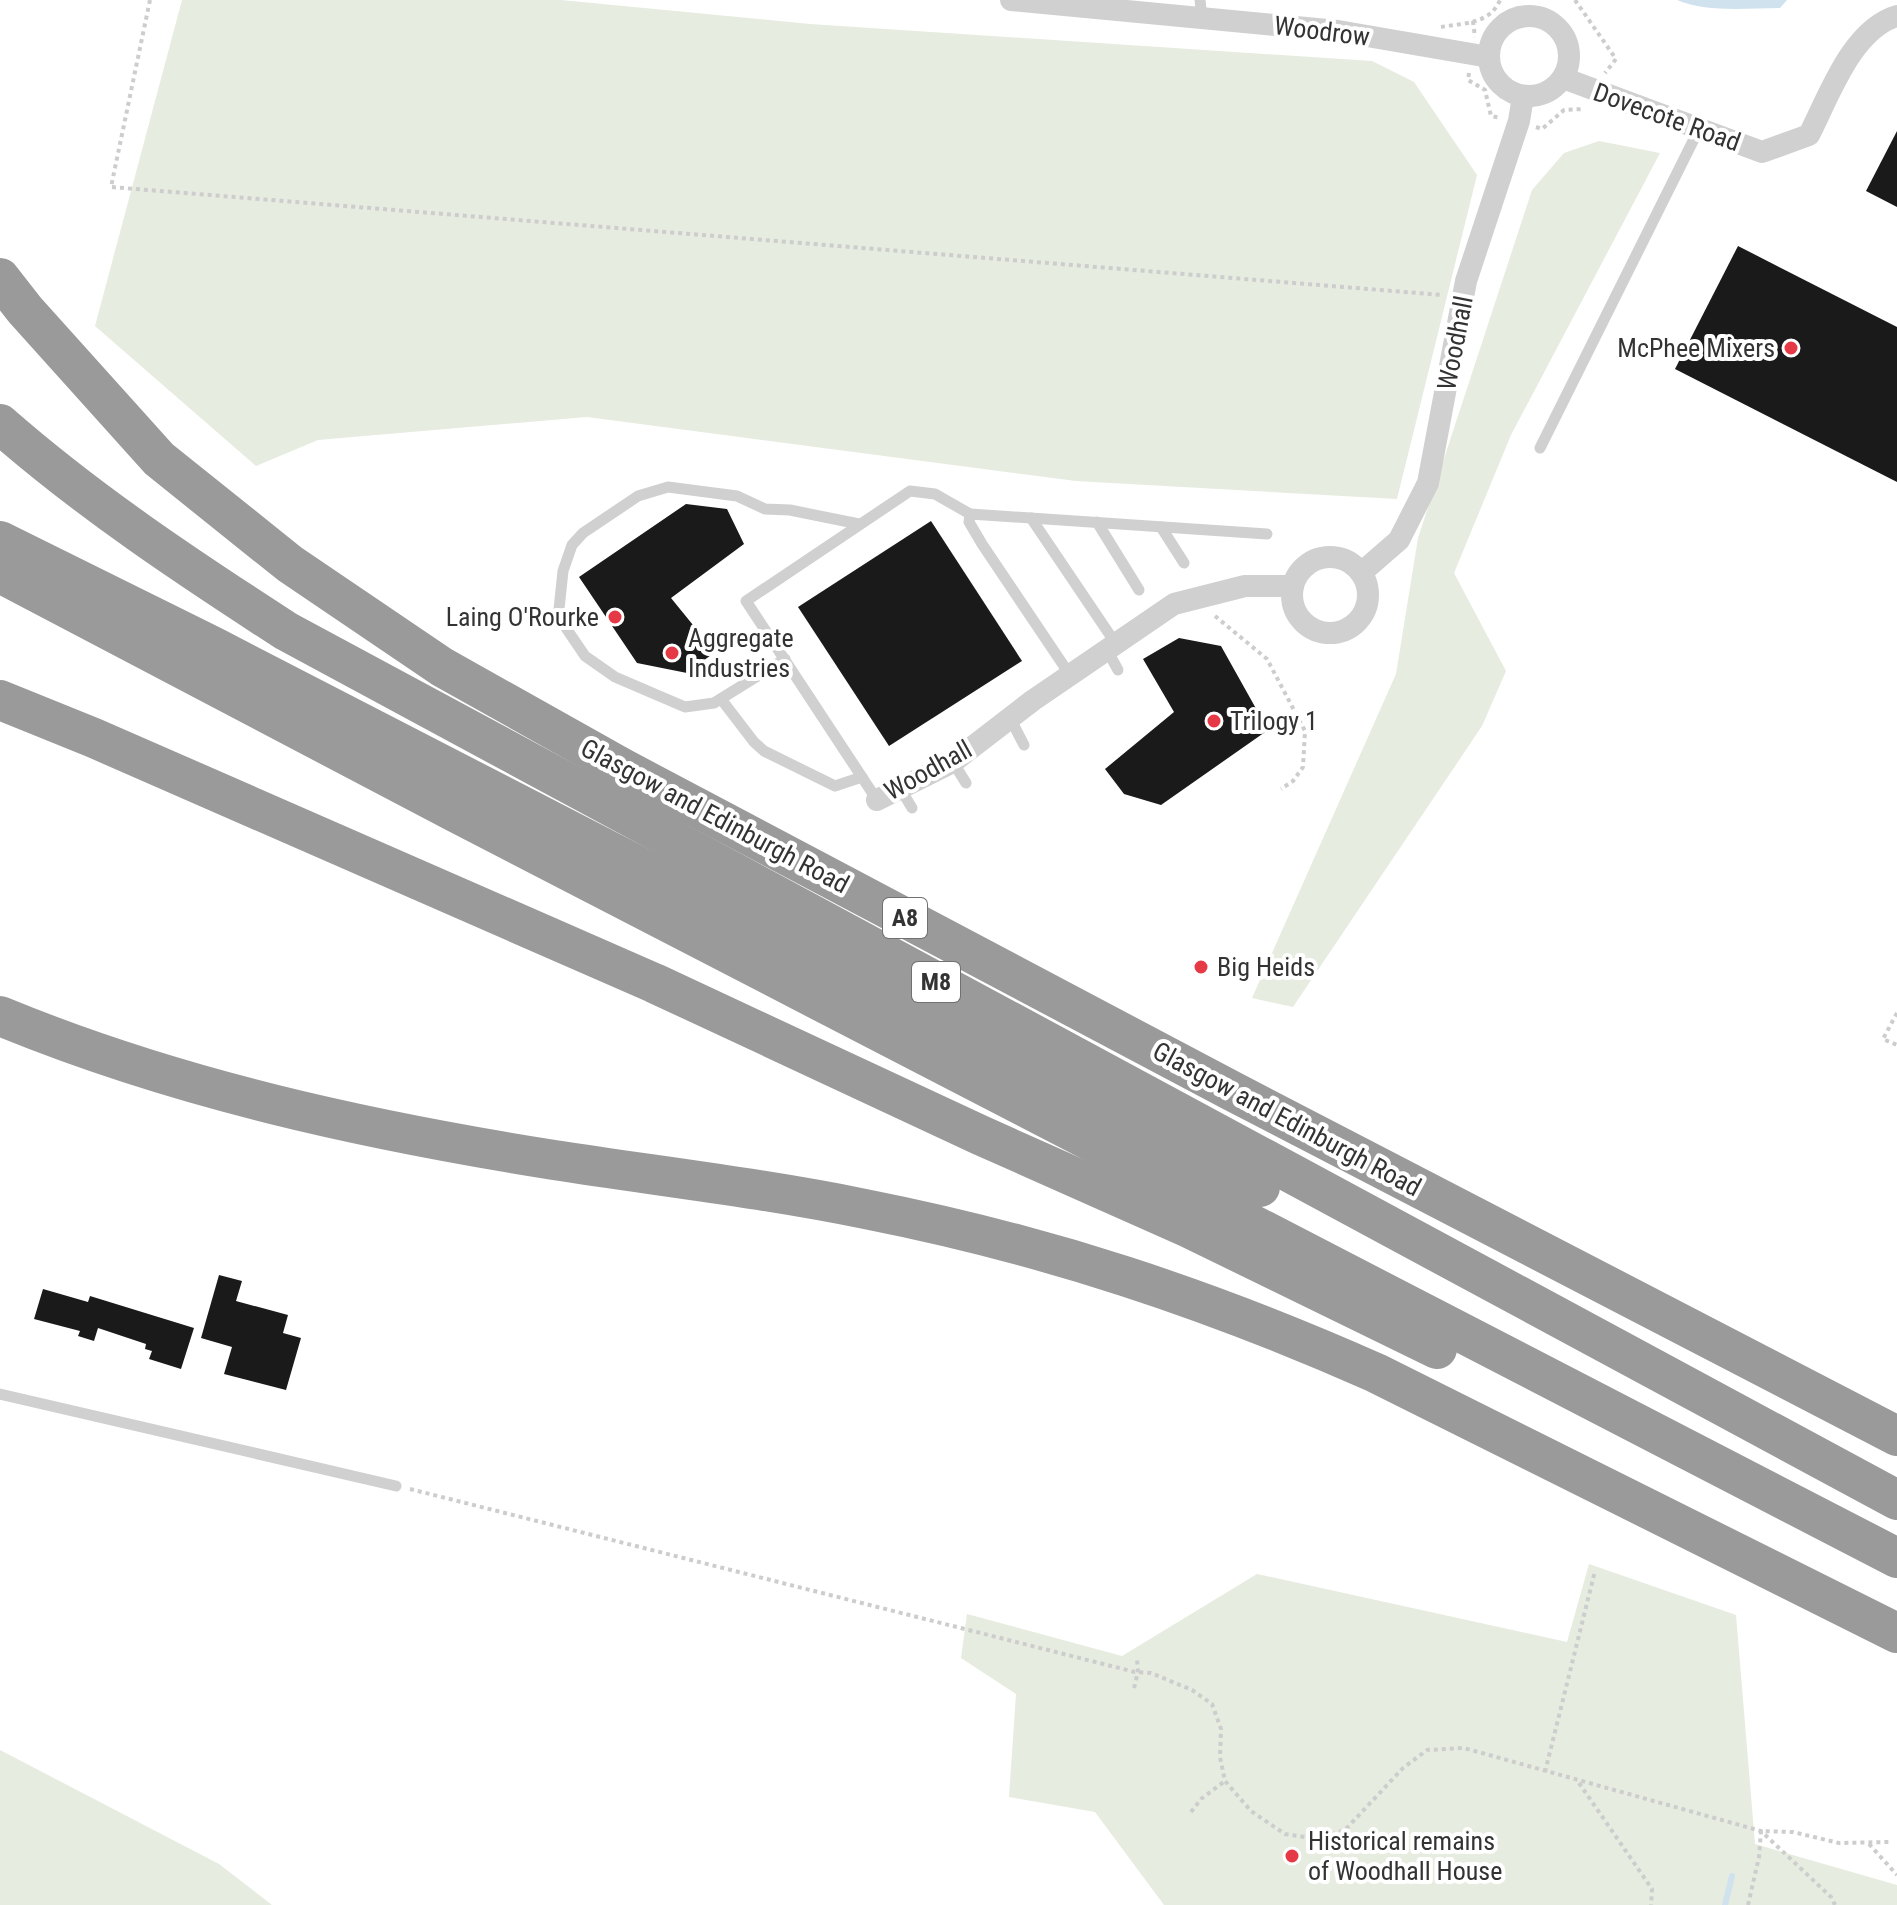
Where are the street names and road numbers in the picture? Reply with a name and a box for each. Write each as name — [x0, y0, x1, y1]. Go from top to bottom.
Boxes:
street label: Woodrow — [1273, 10, 1372, 52]
street label: Dovecote Road — [1590, 77, 1744, 157]
street label: Woodhall — [1431, 293, 1479, 393]
street label: Glasgow and Edinburgh Road — [576, 733, 854, 899]
street label: Woodhall — [879, 734, 977, 806]
road number: A8 — [883, 898, 927, 938]
road number: M8 — [912, 962, 960, 1002]
street label: Glasgow and Edinburgh Road — [1148, 1036, 1426, 1202]

